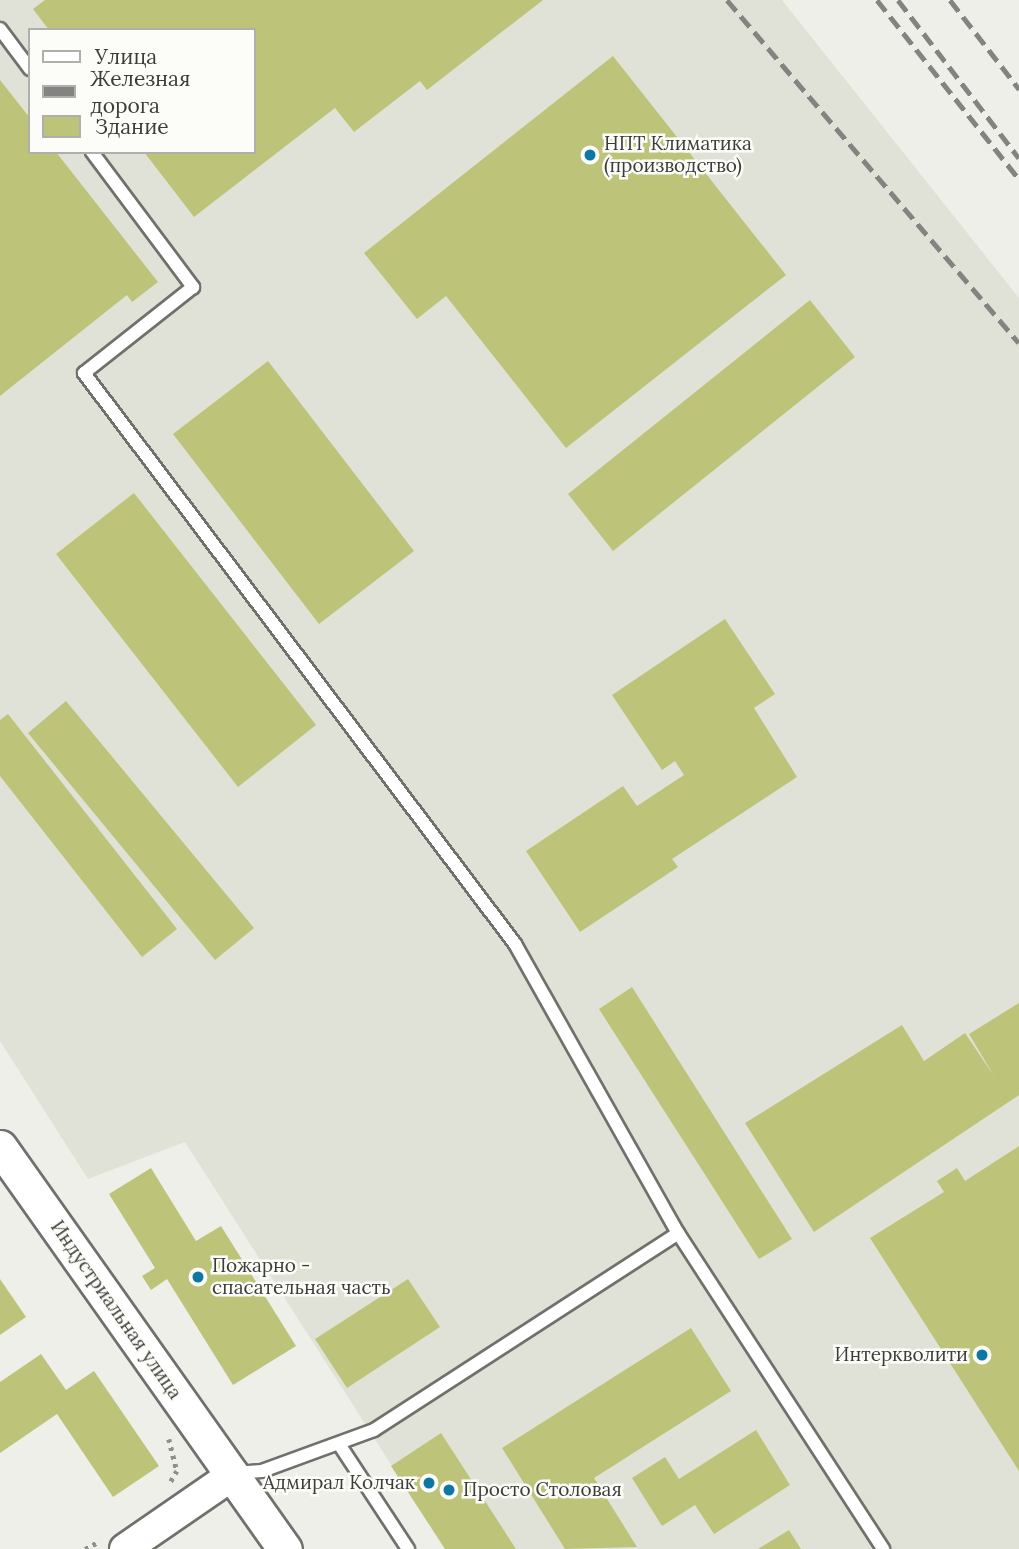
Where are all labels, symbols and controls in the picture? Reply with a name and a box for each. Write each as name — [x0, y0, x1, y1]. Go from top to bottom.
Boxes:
legend — [28, 28, 256, 154]
text: Улица — [95, 43, 157, 70]
text: Железная дорога — [90, 65, 190, 119]
text: Здание — [95, 113, 169, 140]
place label: НПТ Климатика (производство) — [604, 133, 752, 177]
marker: НПТ Климатика (производство) — [582, 147, 598, 163]
street label: Индустриальная улица — [46, 1216, 186, 1404]
place label: Пожарно - спасательная часть — [212, 1255, 391, 1299]
marker: Пожарно - спасательная часть — [190, 1269, 206, 1285]
place label: Интеркволити — [835, 1344, 968, 1366]
marker: Интеркволити — [974, 1347, 990, 1363]
place label: Адмирал Колчак — [263, 1472, 415, 1494]
marker: Адмирал Колчак — [421, 1475, 437, 1491]
place label: Просто Столовая — [463, 1479, 622, 1501]
marker: Просто Столовая — [441, 1482, 457, 1498]

